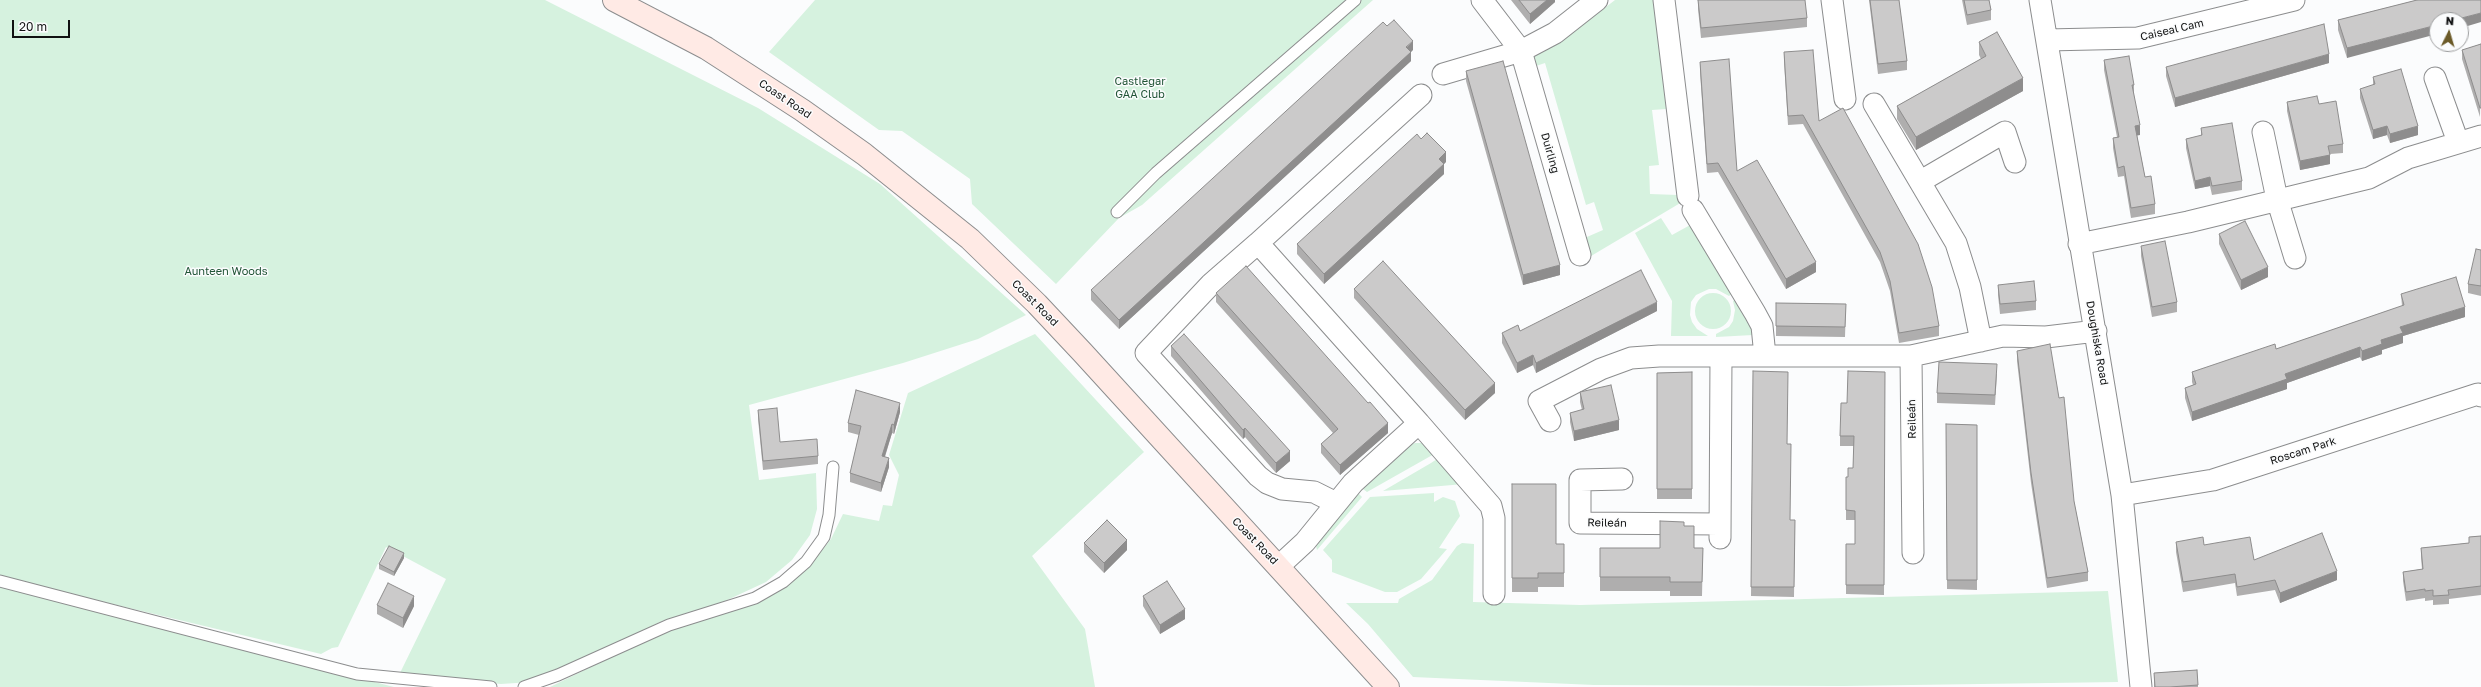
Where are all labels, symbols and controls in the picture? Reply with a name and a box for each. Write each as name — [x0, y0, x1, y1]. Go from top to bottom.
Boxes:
scale bar — [14, 12, 72, 38]
north arrow — [2429, 12, 2469, 52]
text: N — [2445, 14, 2455, 27]
street label: Caiseal Cam — [2139, 16, 2205, 44]
text: 20 m — [19, 19, 47, 34]
park label: Castlegar GAA Club — [1115, 75, 1165, 101]
street label: Coast Road — [756, 77, 814, 121]
street label: Duirling — [1538, 131, 1562, 175]
park label: Aunteen Woods — [184, 265, 268, 279]
street label: Coast Road — [1009, 277, 1061, 329]
street label: Doughiska Road — [2083, 300, 2111, 386]
street label: Reileán — [1905, 399, 1919, 439]
street label: Roscam Park — [2268, 434, 2338, 468]
street label: Coast Road — [1229, 515, 1281, 567]
street label: Reileán — [1587, 516, 1627, 530]

